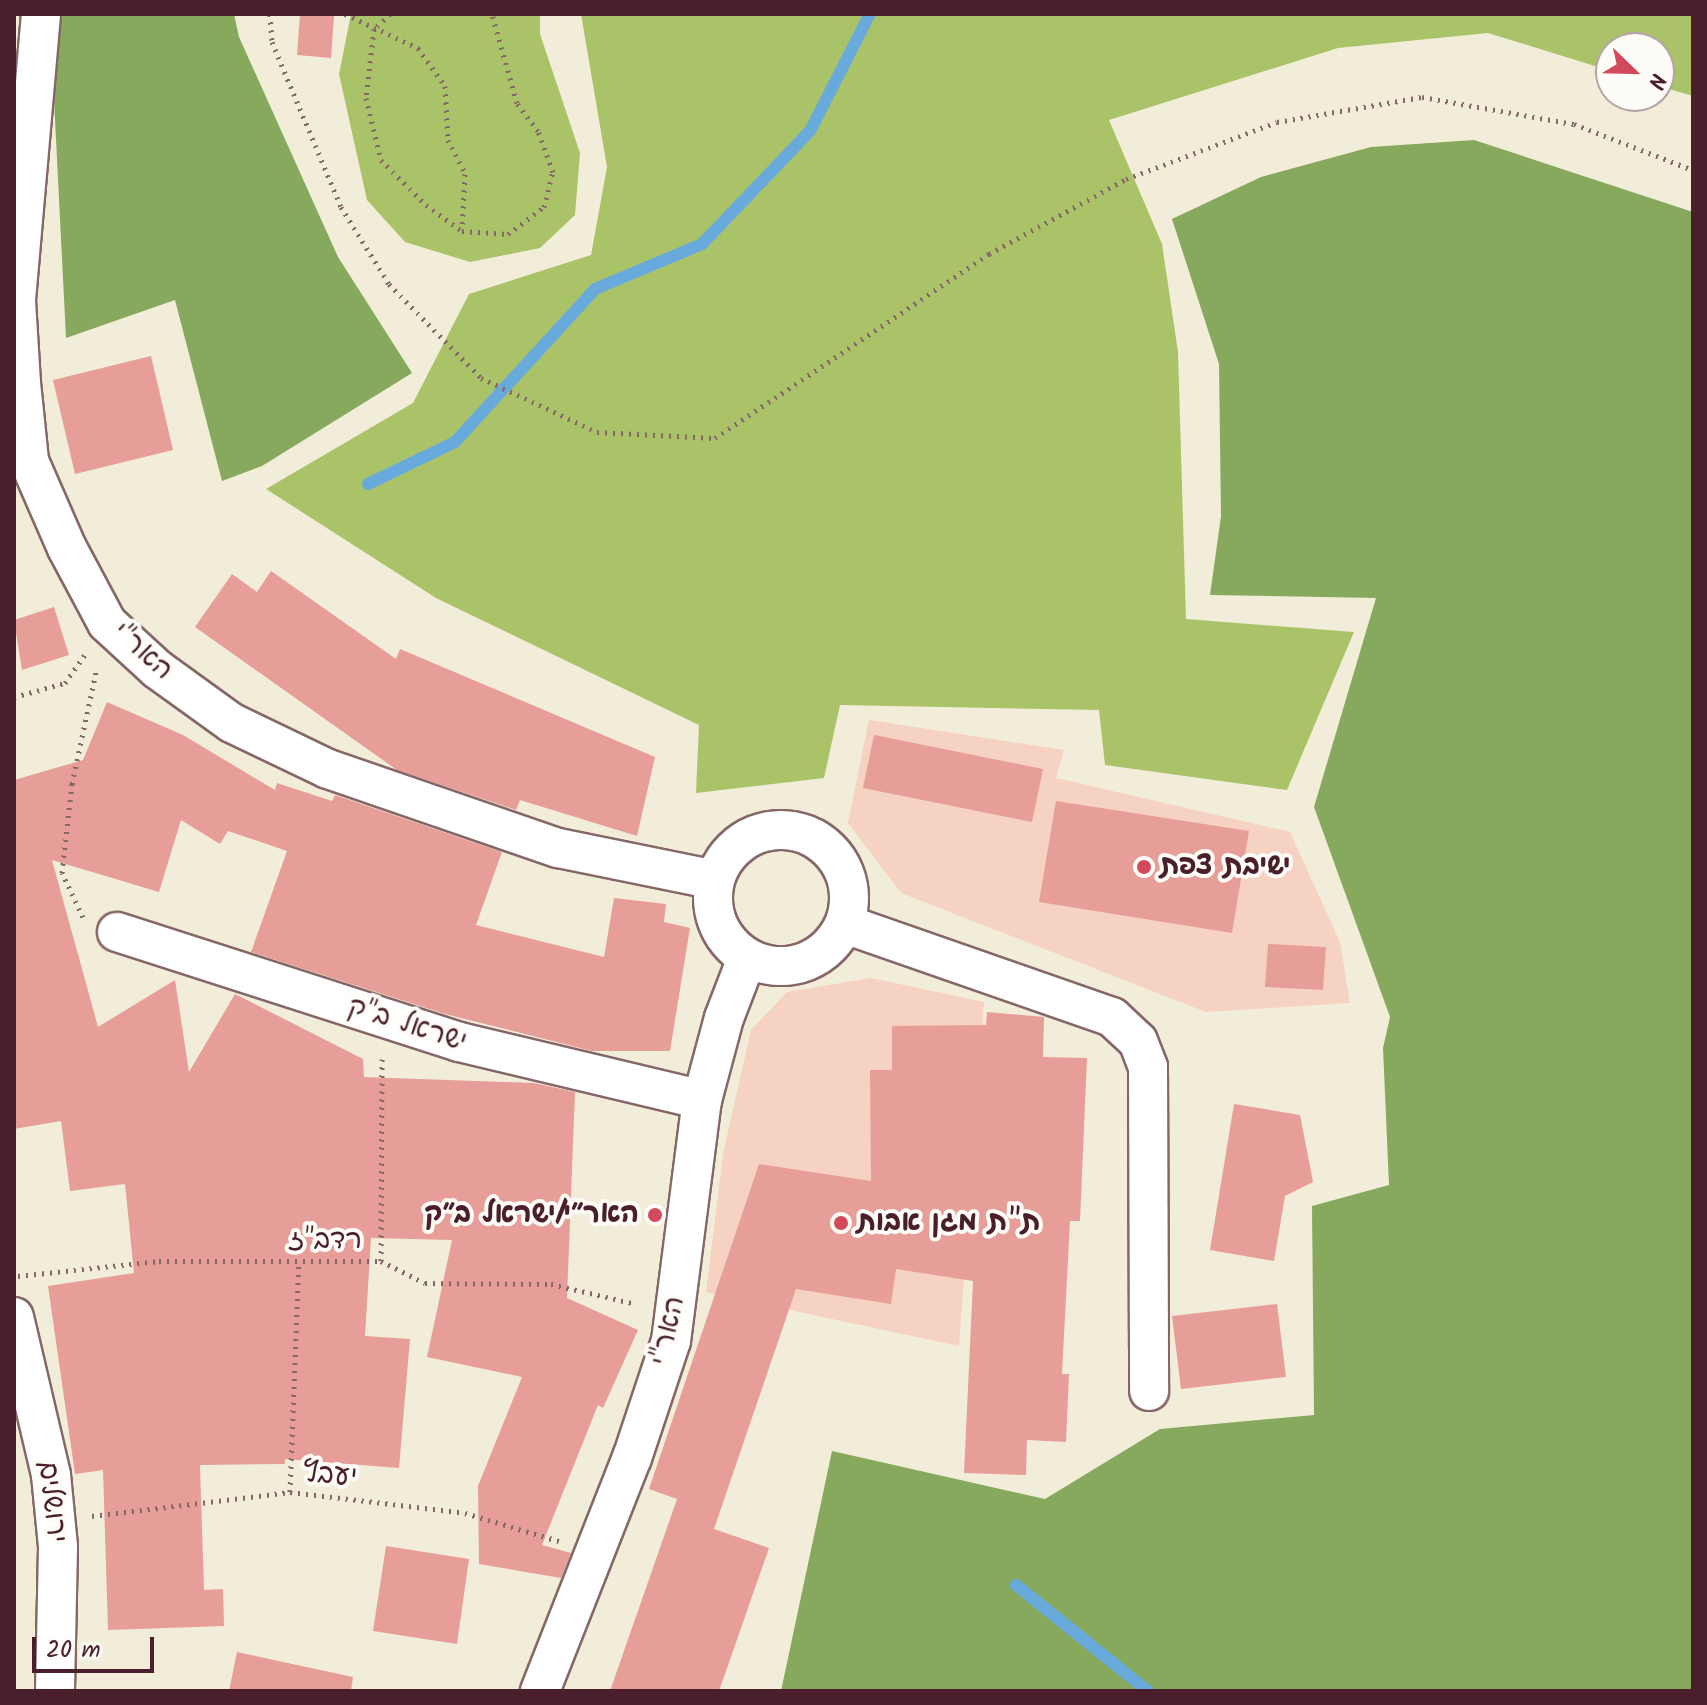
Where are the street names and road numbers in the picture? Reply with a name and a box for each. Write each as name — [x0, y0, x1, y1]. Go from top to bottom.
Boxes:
street label: האר"י — [105, 616, 179, 688]
street label: ישראל ב"ק — [343, 990, 471, 1060]
street label: רדב"ז — [288, 1224, 362, 1258]
street label: האר"י — [645, 1293, 693, 1369]
street label: יעבץ — [301, 1457, 359, 1495]
street label: ירושלים — [29, 1459, 73, 1545]

